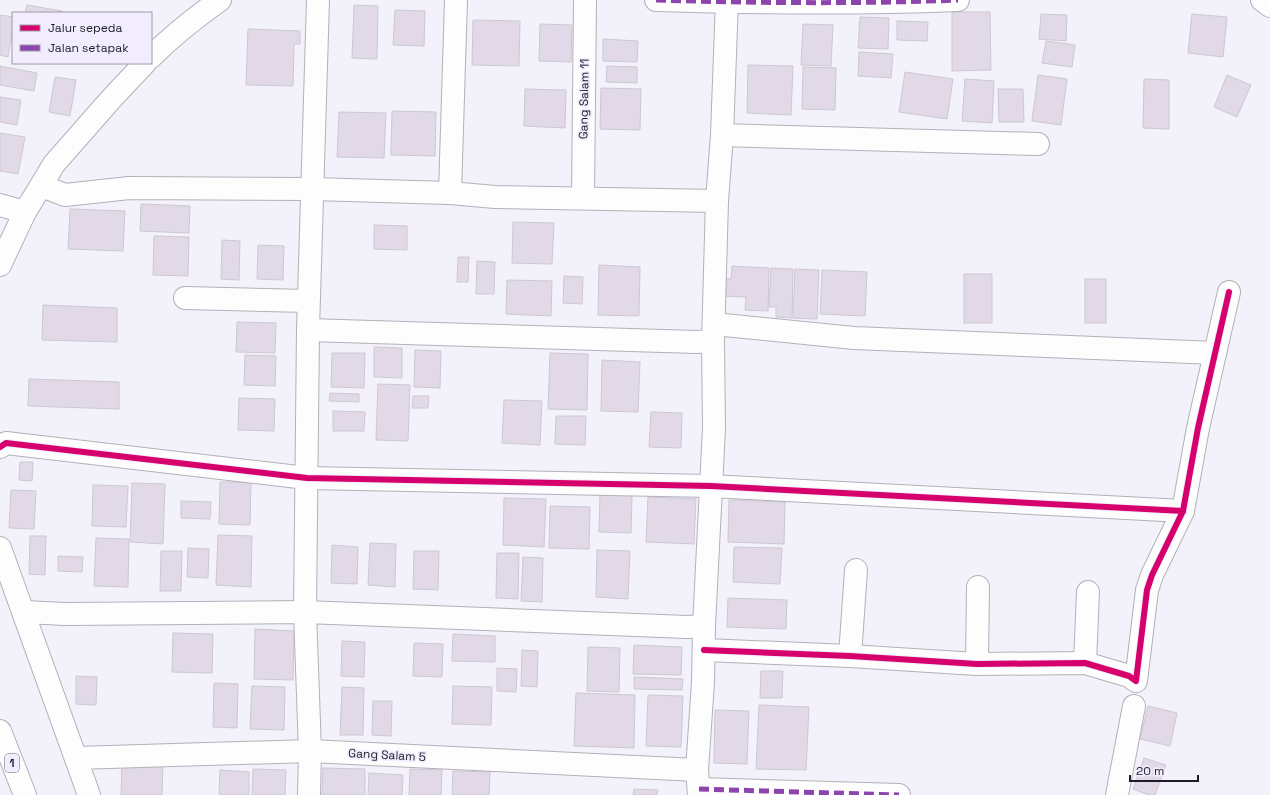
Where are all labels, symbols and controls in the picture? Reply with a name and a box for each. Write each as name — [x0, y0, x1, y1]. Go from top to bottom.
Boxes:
legend — [12, 12, 152, 64]
text: Jalur sepeda — [48, 20, 123, 36]
text: Jalan setapak — [48, 40, 129, 56]
street label: Gang Salam 11 — [575, 59, 593, 139]
street label: Gang Salam 5 — [348, 745, 426, 765]
road number: 1 — [5, 754, 19, 772]
scale bar — [1130, 757, 1198, 783]
text: 20 m — [1136, 763, 1164, 779]

